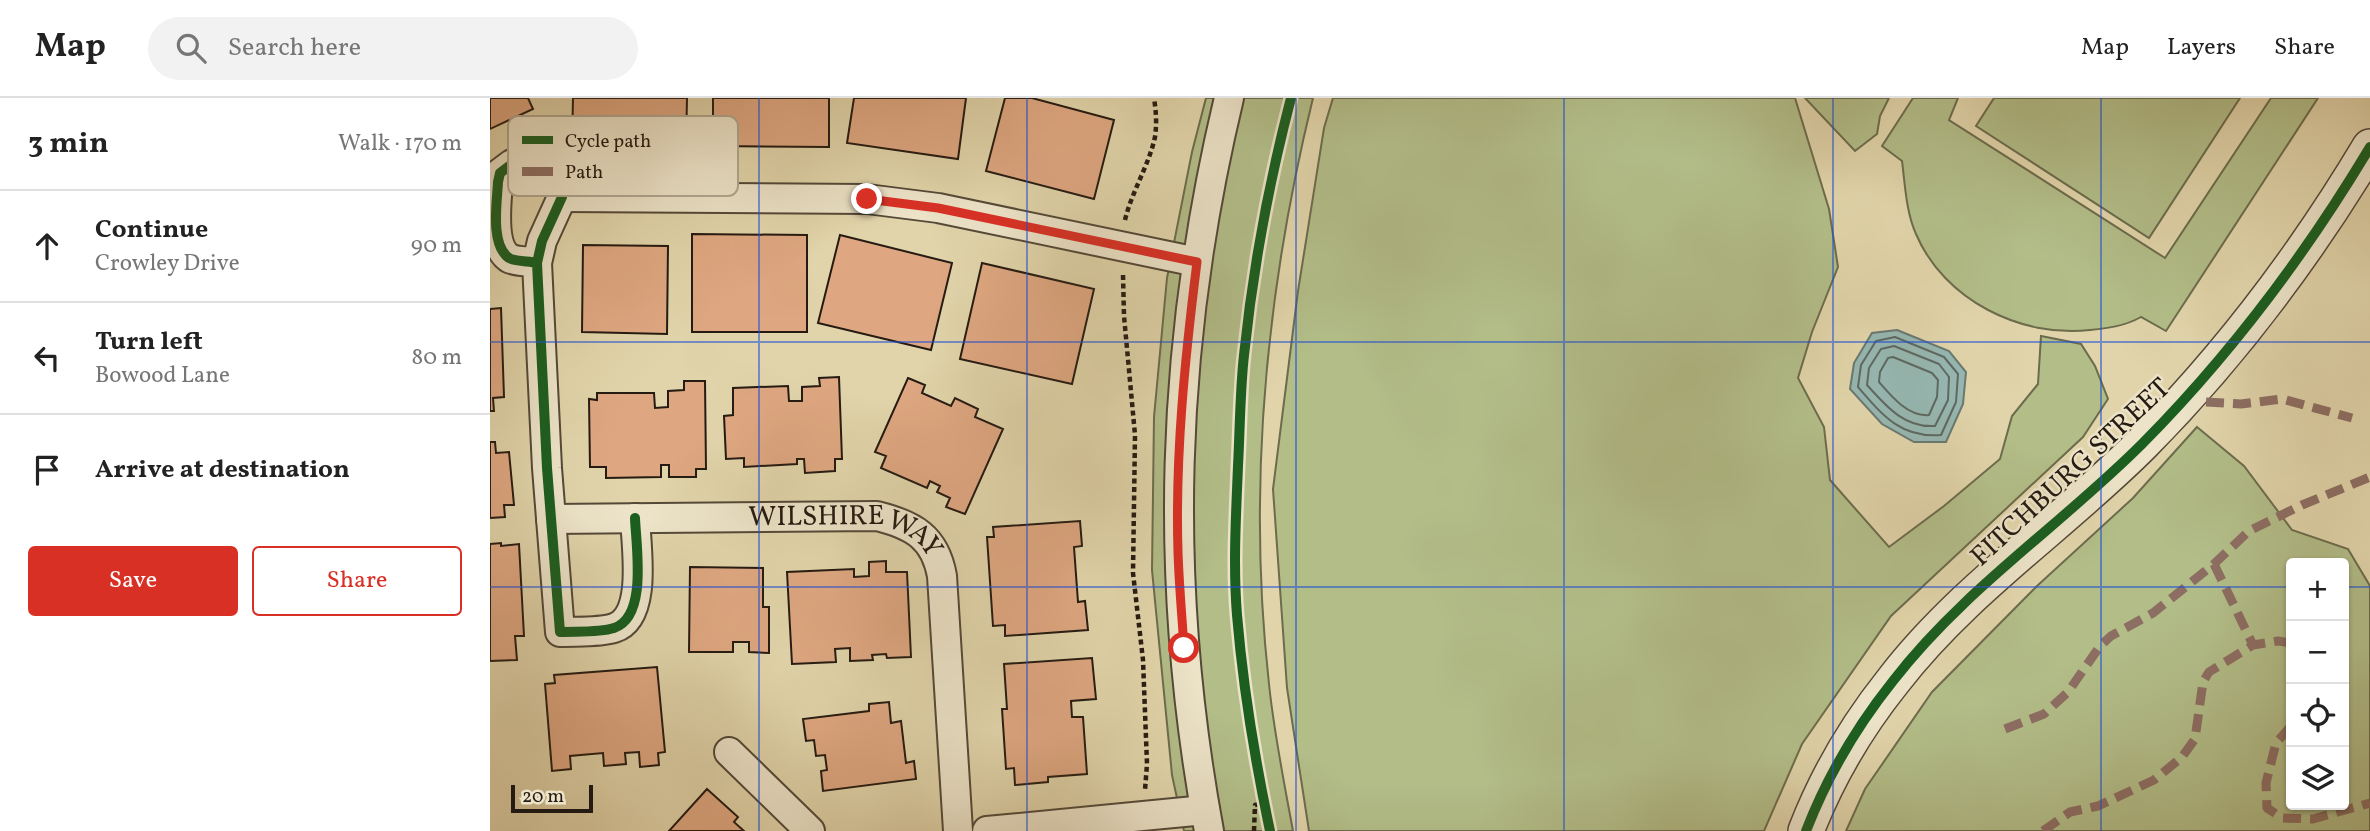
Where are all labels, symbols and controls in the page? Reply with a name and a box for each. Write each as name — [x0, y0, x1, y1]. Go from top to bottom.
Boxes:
search box — [148, 17, 638, 80]
text: Map — [35, 25, 106, 71]
icon: search — [172, 29, 210, 67]
text: Search here — [228, 30, 361, 66]
text: Map — [2081, 31, 2129, 65]
text: Layers — [2167, 31, 2236, 65]
text: Share — [2274, 31, 2335, 65]
legend — [508, 116, 738, 196]
text: 3 min — [28, 123, 109, 165]
text: Walk · 170 m — [338, 128, 462, 160]
text: Cycle path — [565, 129, 651, 155]
text: Path — [565, 160, 603, 186]
route end — [851, 183, 882, 214]
text: Continue — [95, 212, 208, 248]
icon: ahead — [28, 227, 66, 265]
text: 90 m — [411, 230, 462, 262]
text: Crowley Drive — [95, 248, 240, 280]
text: Turn left — [95, 324, 203, 360]
icon: left — [28, 339, 66, 377]
text: 80 m — [412, 342, 462, 374]
text: Bowood Lane — [95, 360, 230, 392]
street label: FITCHBURG STREET — [1962, 370, 2180, 576]
icon: arrive — [28, 451, 66, 489]
text: Arrive at destination — [95, 452, 350, 488]
street label: WILSHIRE WAY — [748, 496, 952, 565]
button: Save — [28, 546, 238, 616]
button: Share — [252, 546, 462, 616]
map controls — [2286, 558, 2349, 810]
button: + — [2286, 558, 2349, 621]
button: − — [2286, 621, 2349, 684]
route start — [1168, 632, 1199, 663]
button: locate — [2286, 684, 2349, 747]
button: layers — [2286, 747, 2349, 810]
scale bar — [511, 782, 593, 814]
text: 20 m — [522, 784, 564, 810]

